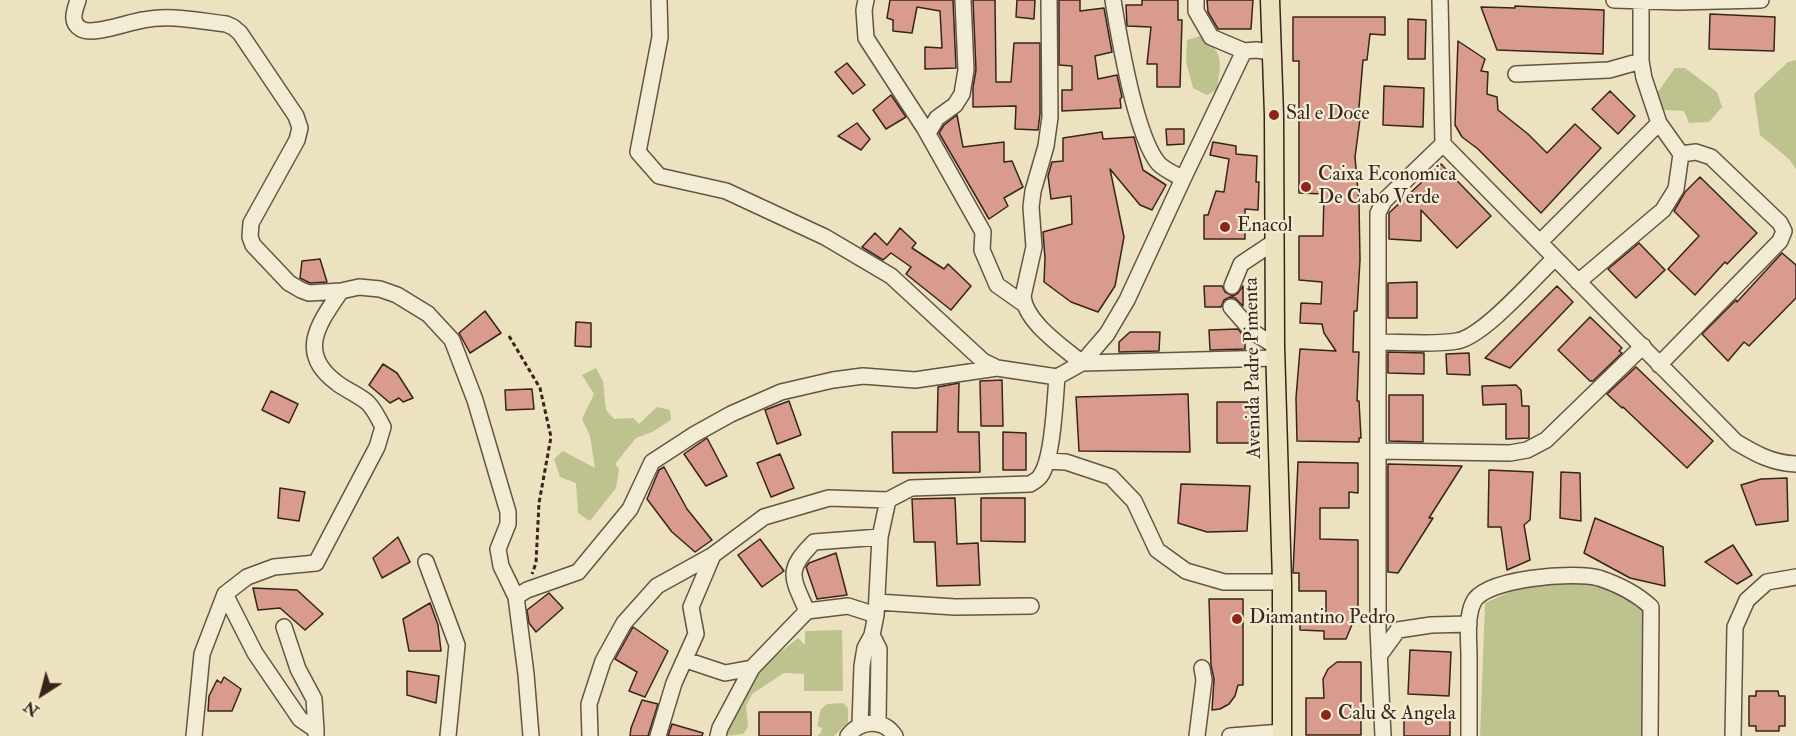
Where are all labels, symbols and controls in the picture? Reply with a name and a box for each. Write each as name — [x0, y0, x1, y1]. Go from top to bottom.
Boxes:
place label: Sal e Doce — [1286, 103, 1370, 127]
marker: Sal e Doce — [1267, 108, 1281, 122]
place label: Caixa Economica De Cabo Verde — [1318, 164, 1456, 211]
marker: Caixa Economica De Cabo Verde — [1299, 180, 1313, 194]
place label: Enacol — [1237, 215, 1293, 239]
marker: Enacol — [1218, 220, 1232, 234]
street label: Avenida Padre Pimenta — [1240, 277, 1268, 459]
place label: Diamantino Pedro — [1249, 607, 1395, 631]
marker: Diamantino Pedro — [1230, 612, 1244, 626]
north arrow — [12, 664, 72, 724]
text: N — [20, 696, 43, 721]
place label: Calu & Angela — [1338, 703, 1456, 727]
marker: Calu & Angela — [1319, 708, 1333, 722]

